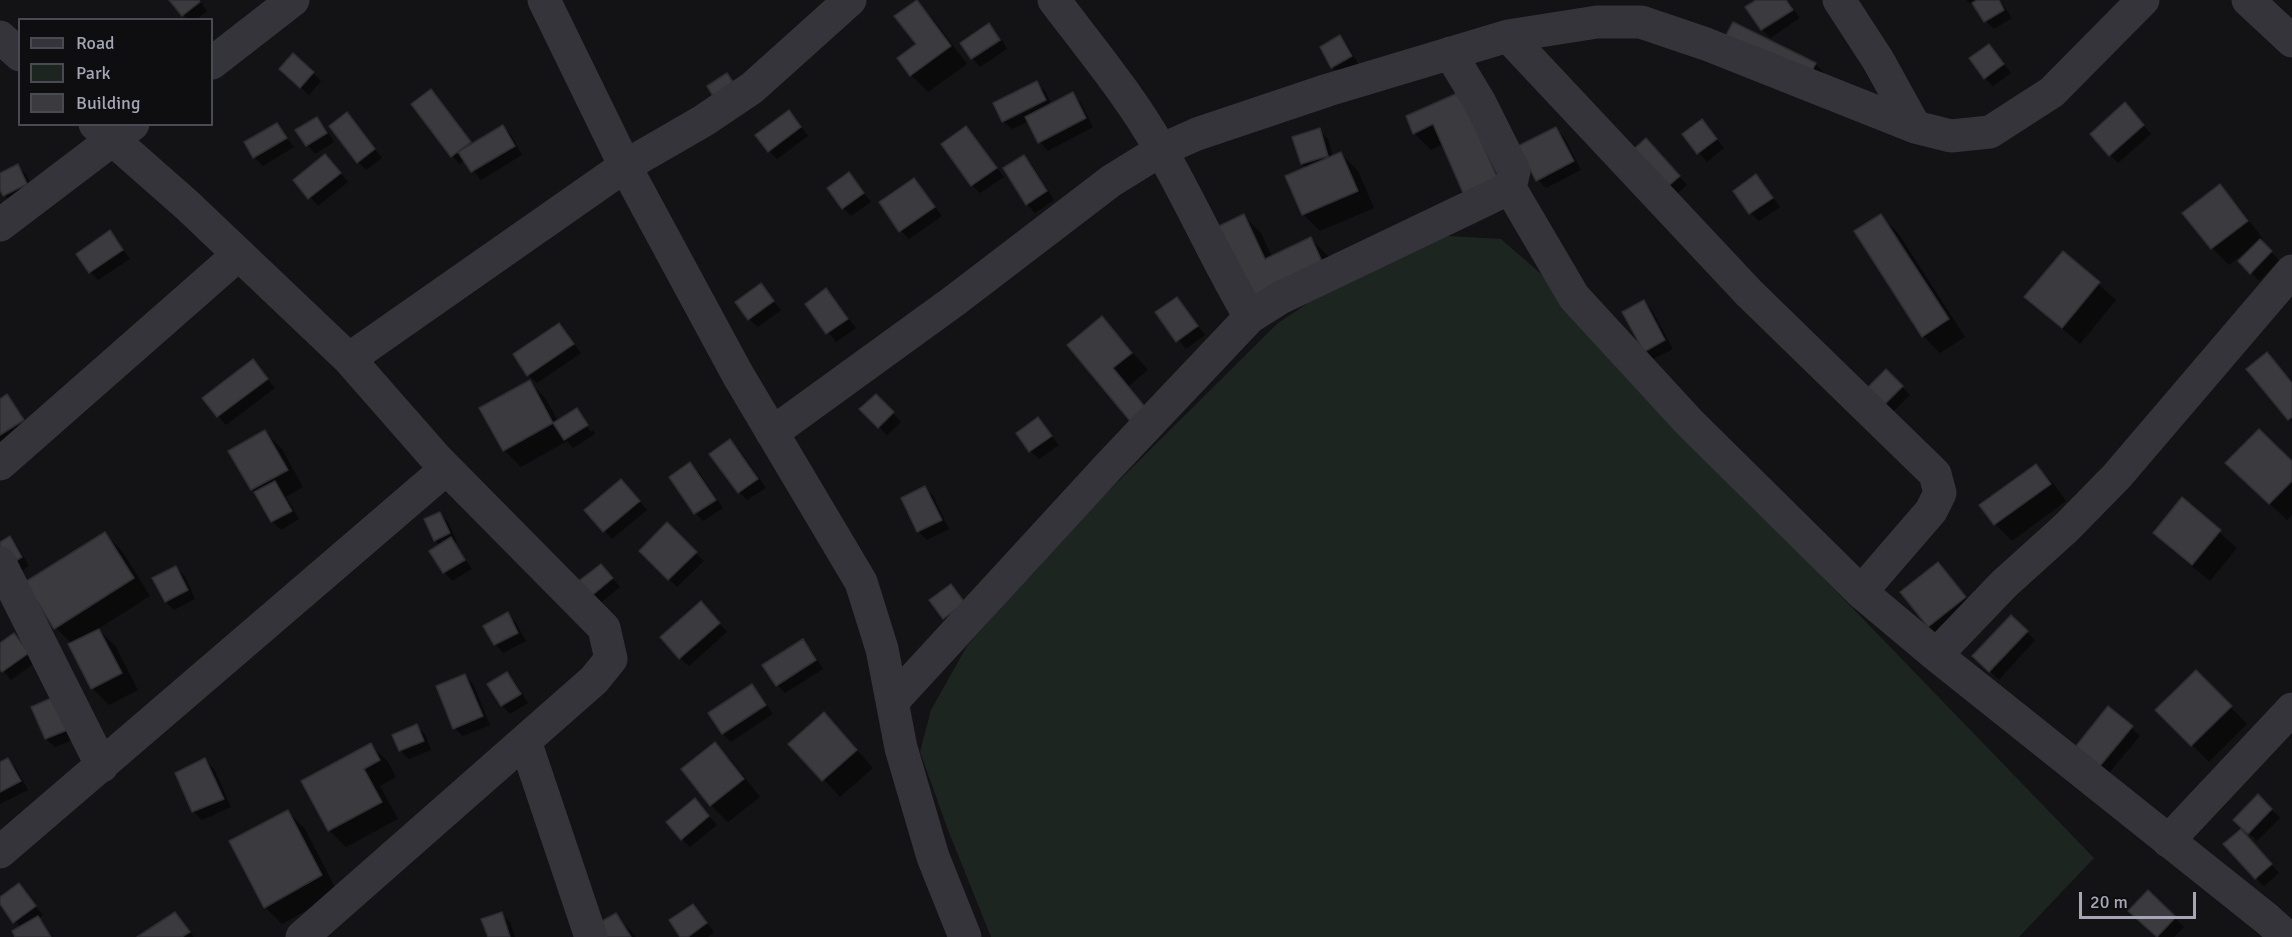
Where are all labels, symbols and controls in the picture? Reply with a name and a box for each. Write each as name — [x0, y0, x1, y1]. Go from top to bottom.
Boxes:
legend — [18, 18, 213, 126]
text: Road — [76, 32, 115, 54]
text: Park — [76, 62, 111, 84]
text: Building — [76, 92, 140, 114]
scale bar — [2082, 880, 2199, 918]
text: 20 m — [2090, 891, 2128, 913]

